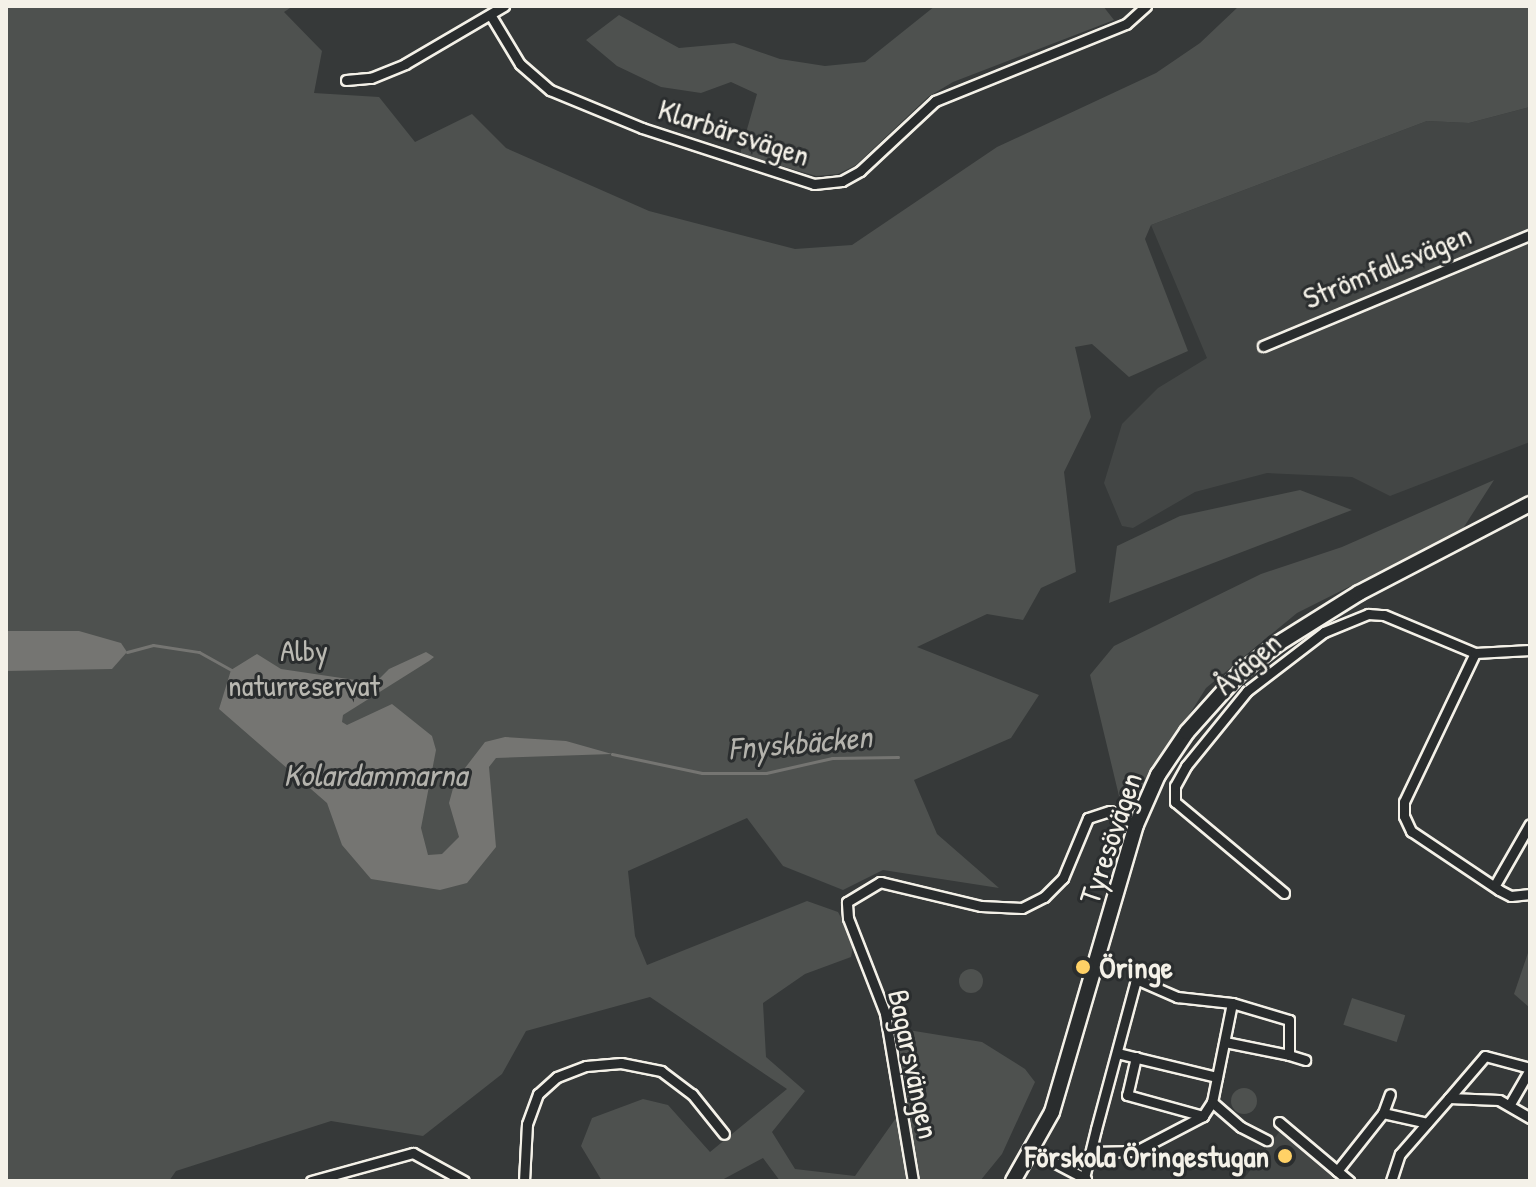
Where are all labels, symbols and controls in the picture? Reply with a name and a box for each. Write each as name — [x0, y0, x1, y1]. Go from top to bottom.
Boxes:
street label: Klarbärsvägen — [654, 91, 814, 173]
street label: Strömfallsvägen — [1298, 216, 1476, 316]
street label: Åvägen — [1206, 624, 1288, 702]
park label: Alby naturreservat — [228, 632, 380, 702]
water label: Fnyskbäcken — [726, 718, 874, 768]
water label: Kolardammarna — [283, 756, 467, 794]
street label: Tyresövägen — [1071, 768, 1149, 908]
place label: Öringe — [1099, 949, 1173, 985]
marker: Öringe — [1074, 958, 1092, 976]
street label: Bagarsvängen — [881, 986, 947, 1142]
place label: Förskola Öringestugan — [1025, 1138, 1269, 1174]
marker: Förskola Öringestugan — [1276, 1147, 1294, 1165]

